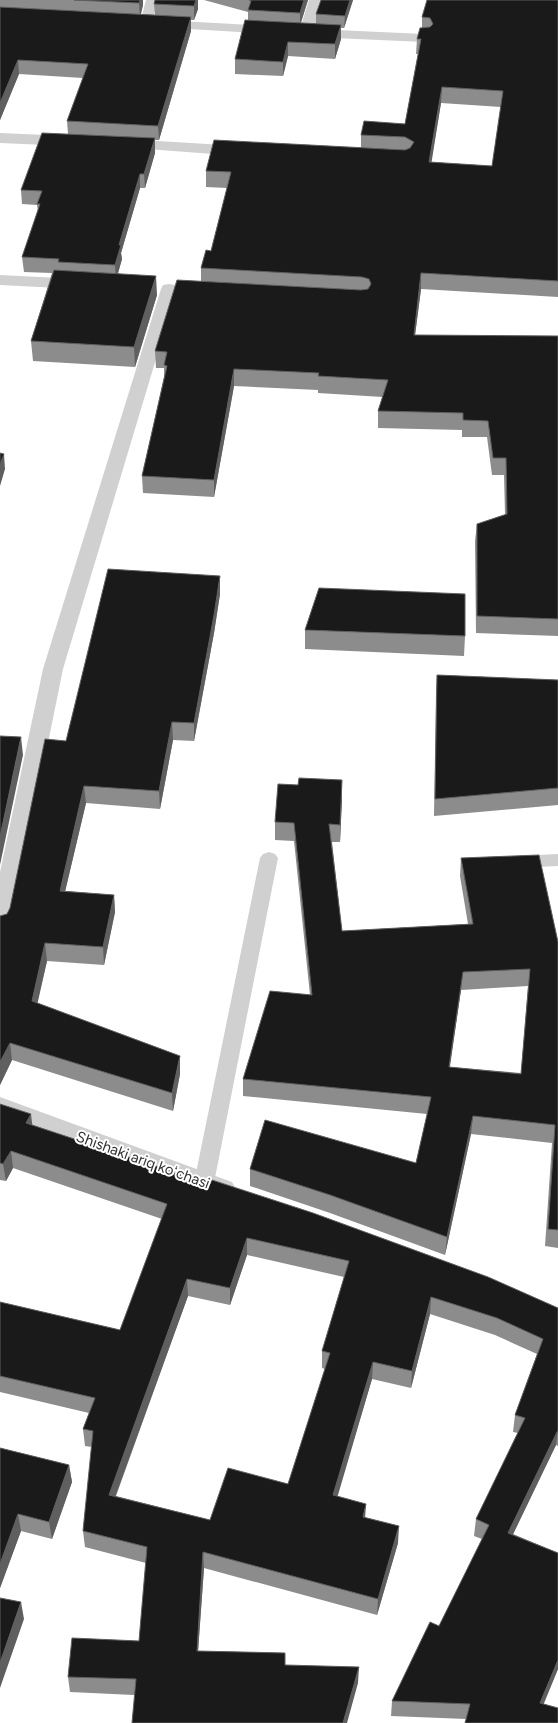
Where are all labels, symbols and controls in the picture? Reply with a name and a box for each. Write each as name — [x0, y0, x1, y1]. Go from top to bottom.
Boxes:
street label: Shishaki ariq koʻchasi — [74, 1127, 212, 1193]

